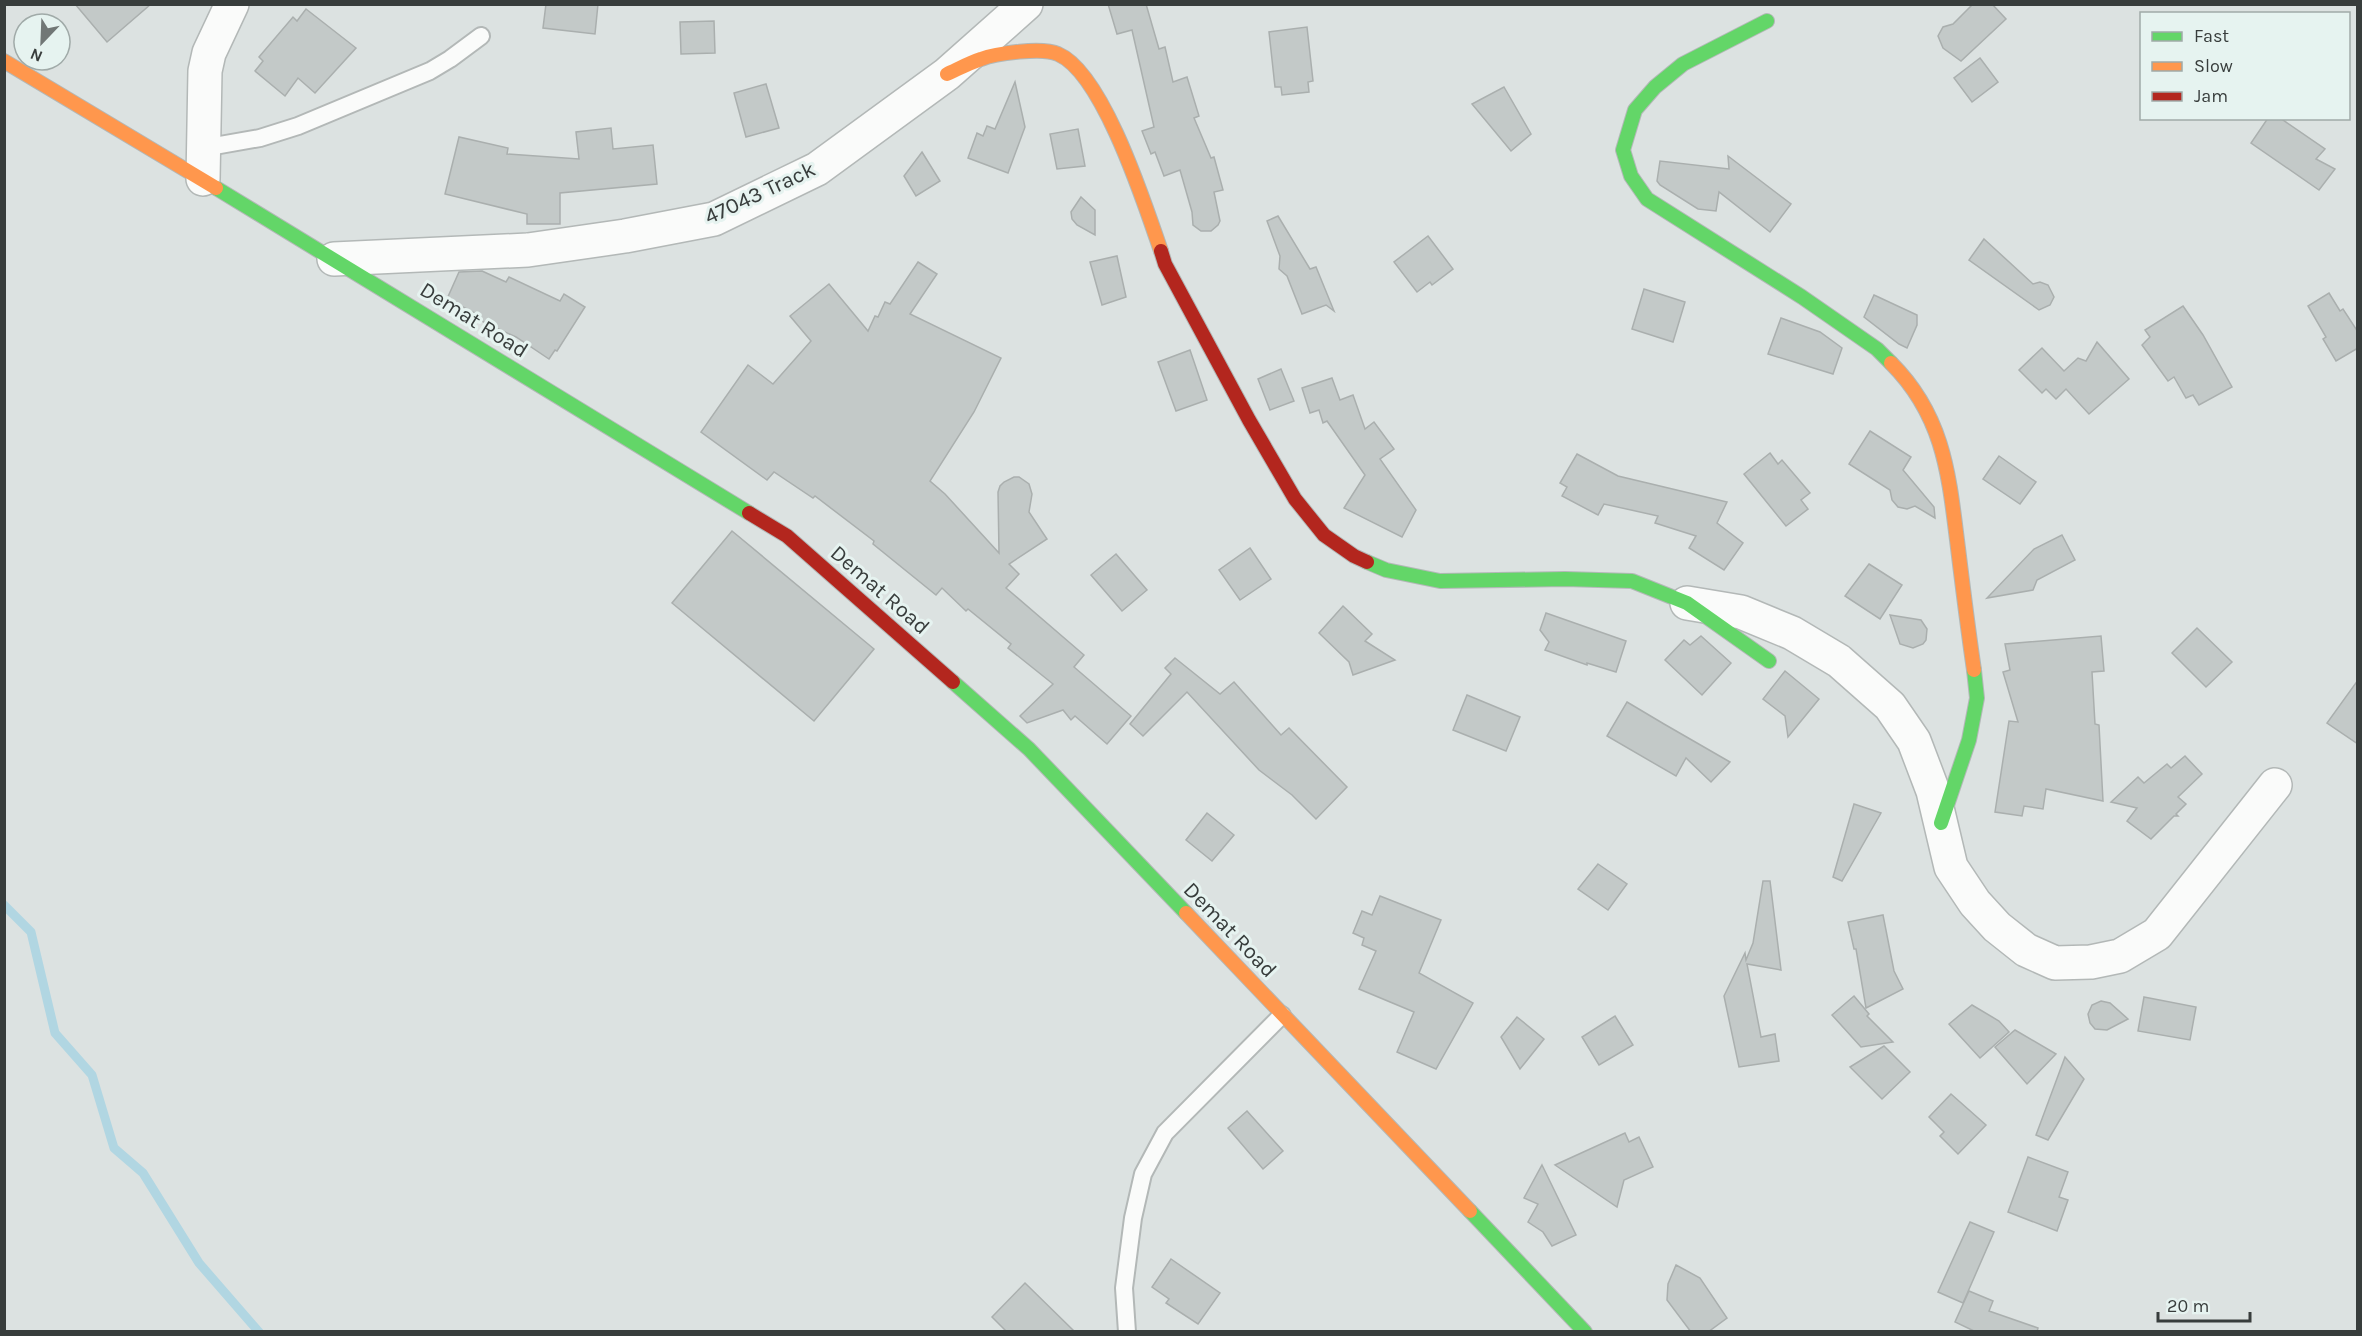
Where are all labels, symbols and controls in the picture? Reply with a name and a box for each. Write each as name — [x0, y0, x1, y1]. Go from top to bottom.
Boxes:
north arrow — [12, 12, 72, 72]
legend — [2140, 12, 2350, 120]
text: Fast — [2194, 25, 2229, 47]
text: N — [27, 44, 45, 66]
text: Slow — [2194, 55, 2233, 77]
text: Jam — [2194, 85, 2228, 107]
street label: 47043 Track — [700, 156, 820, 230]
street label: Demat Road — [415, 276, 533, 364]
street label: Demat Road — [825, 540, 935, 640]
street label: Demat Road — [1178, 877, 1282, 983]
scale bar — [2158, 1285, 2250, 1323]
text: 20 m — [2167, 1295, 2209, 1317]

